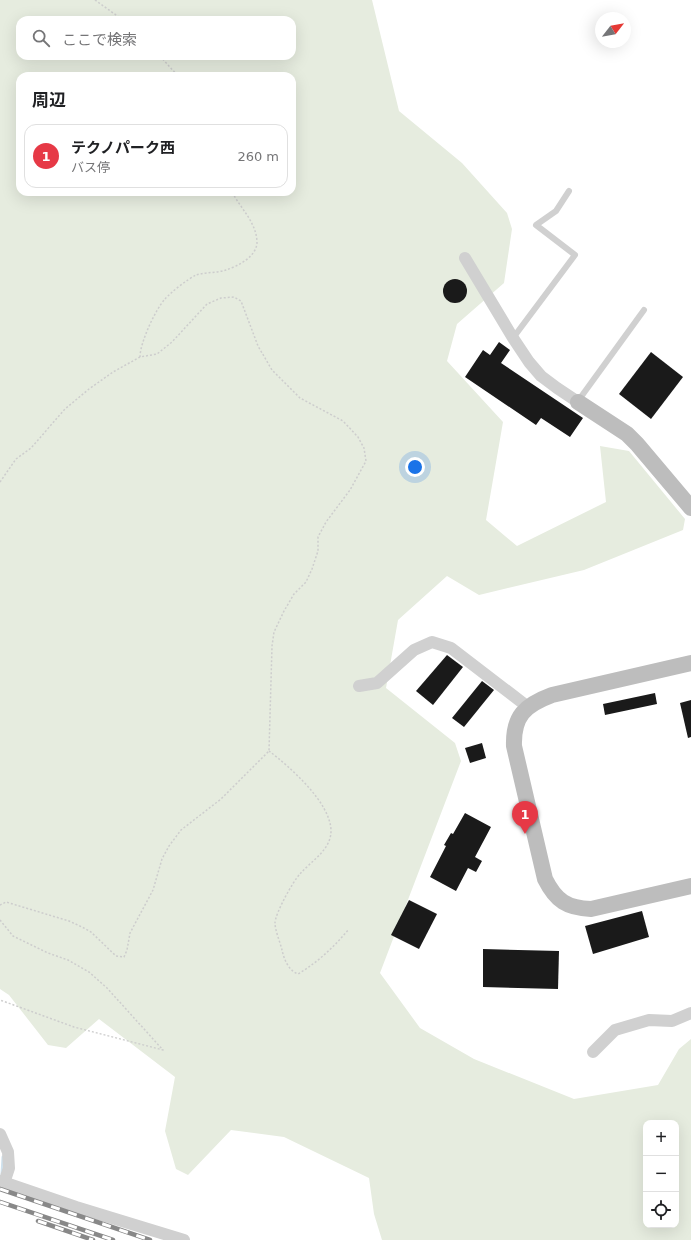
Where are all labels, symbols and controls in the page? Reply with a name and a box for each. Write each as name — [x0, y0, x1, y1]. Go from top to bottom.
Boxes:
north arrow — [595, 12, 631, 48]
search box — [16, 16, 296, 60]
icon: search — [30, 27, 52, 49]
text: ここで検索 — [62, 31, 137, 49]
text: 周辺 — [32, 90, 66, 110]
text: テクノパーク西 — [71, 139, 175, 157]
text: 1 — [41, 149, 51, 164]
text: 260 m — [237, 149, 279, 164]
text: バス停 — [71, 160, 110, 175]
your location — [405, 457, 425, 477]
pin: 1 — [512, 801, 538, 834]
map controls — [643, 1120, 679, 1228]
button: + — [643, 1120, 679, 1156]
button: − — [643, 1156, 679, 1192]
button: locate — [643, 1192, 679, 1228]

